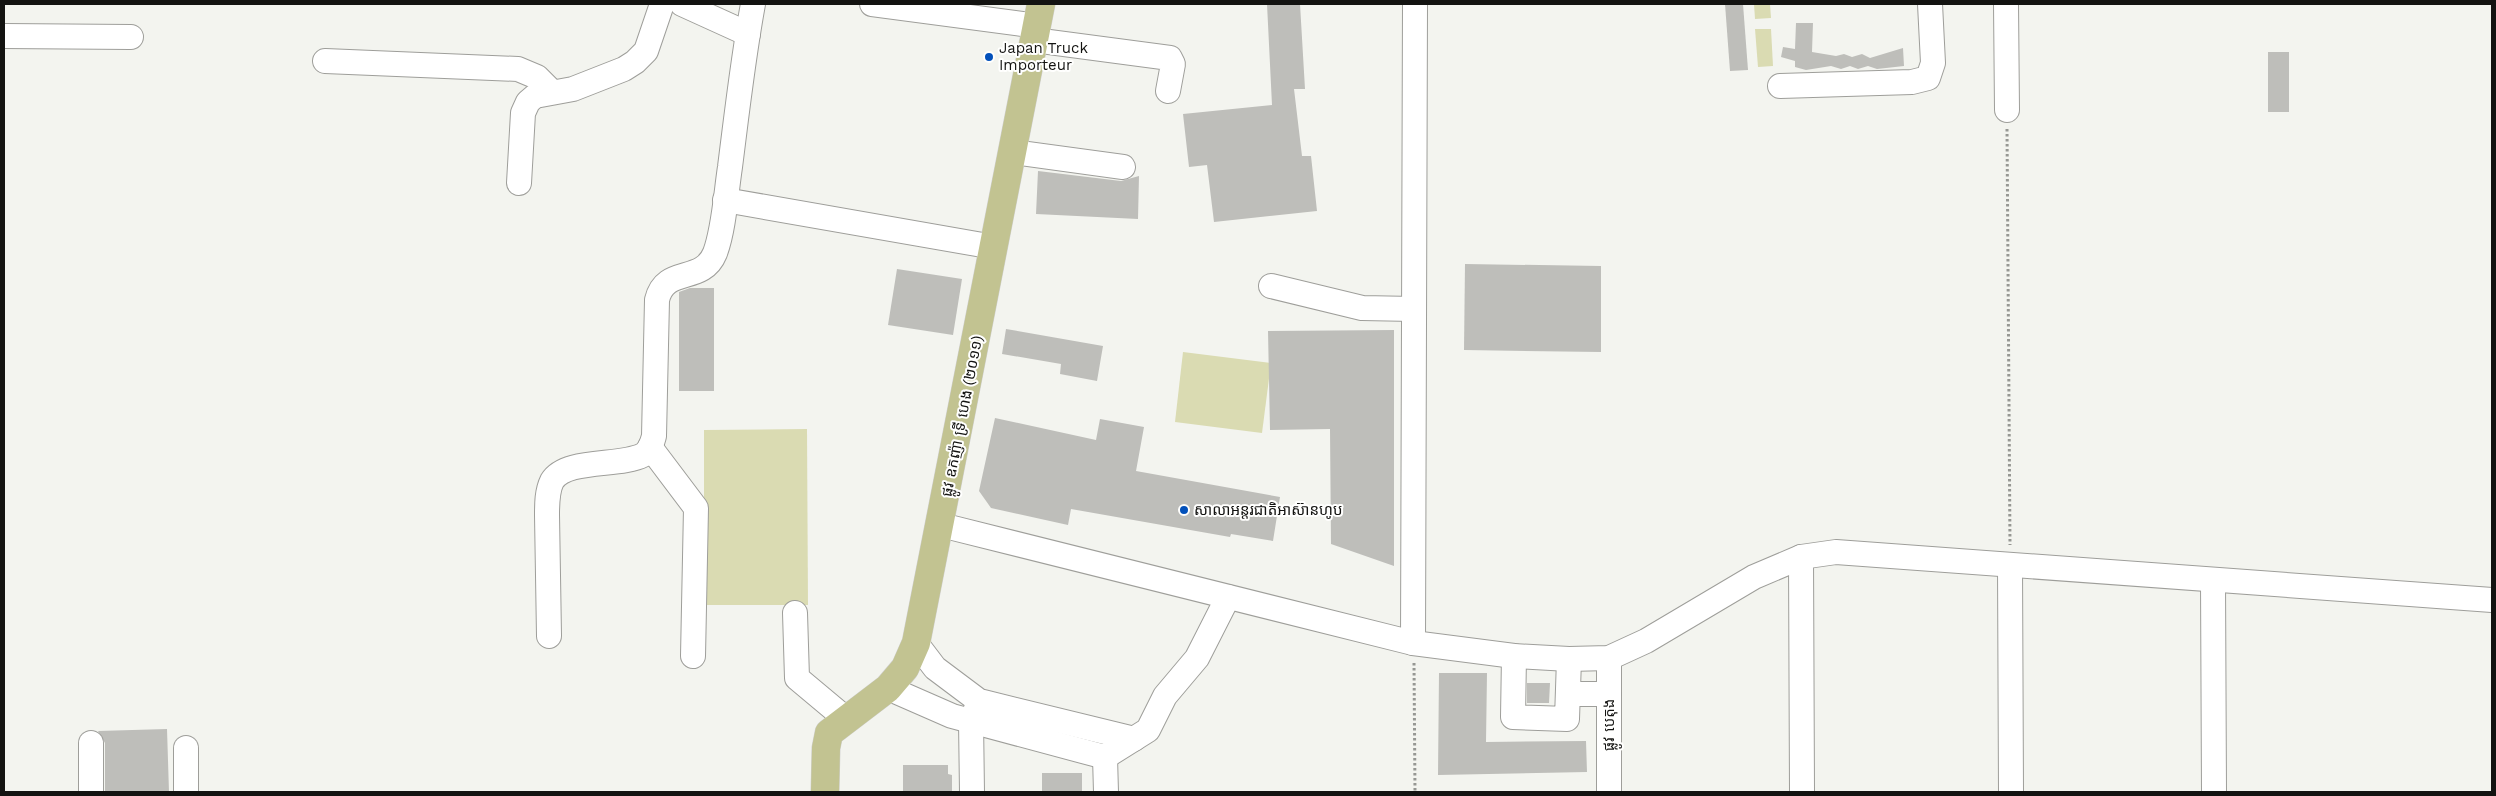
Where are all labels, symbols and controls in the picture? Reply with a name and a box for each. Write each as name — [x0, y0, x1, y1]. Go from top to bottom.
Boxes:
place label: Japan Truck Importeur — [999, 39, 1088, 74]
marker: Japan Truck Importeur — [983, 51, 995, 63]
street label: ផ្លូវ ឧកញ៉ា ទ្រី ហេង (២០១១) — [938, 334, 991, 499]
place label: សាលាអន្ដរជាតិអាស៊ានហូប — [1194, 501, 1342, 519]
marker: សាលាអន្ដរជាតិអាស៊ានហូប — [1178, 504, 1190, 516]
street label: ផ្លូវ បេតុង — [1600, 699, 1622, 751]

